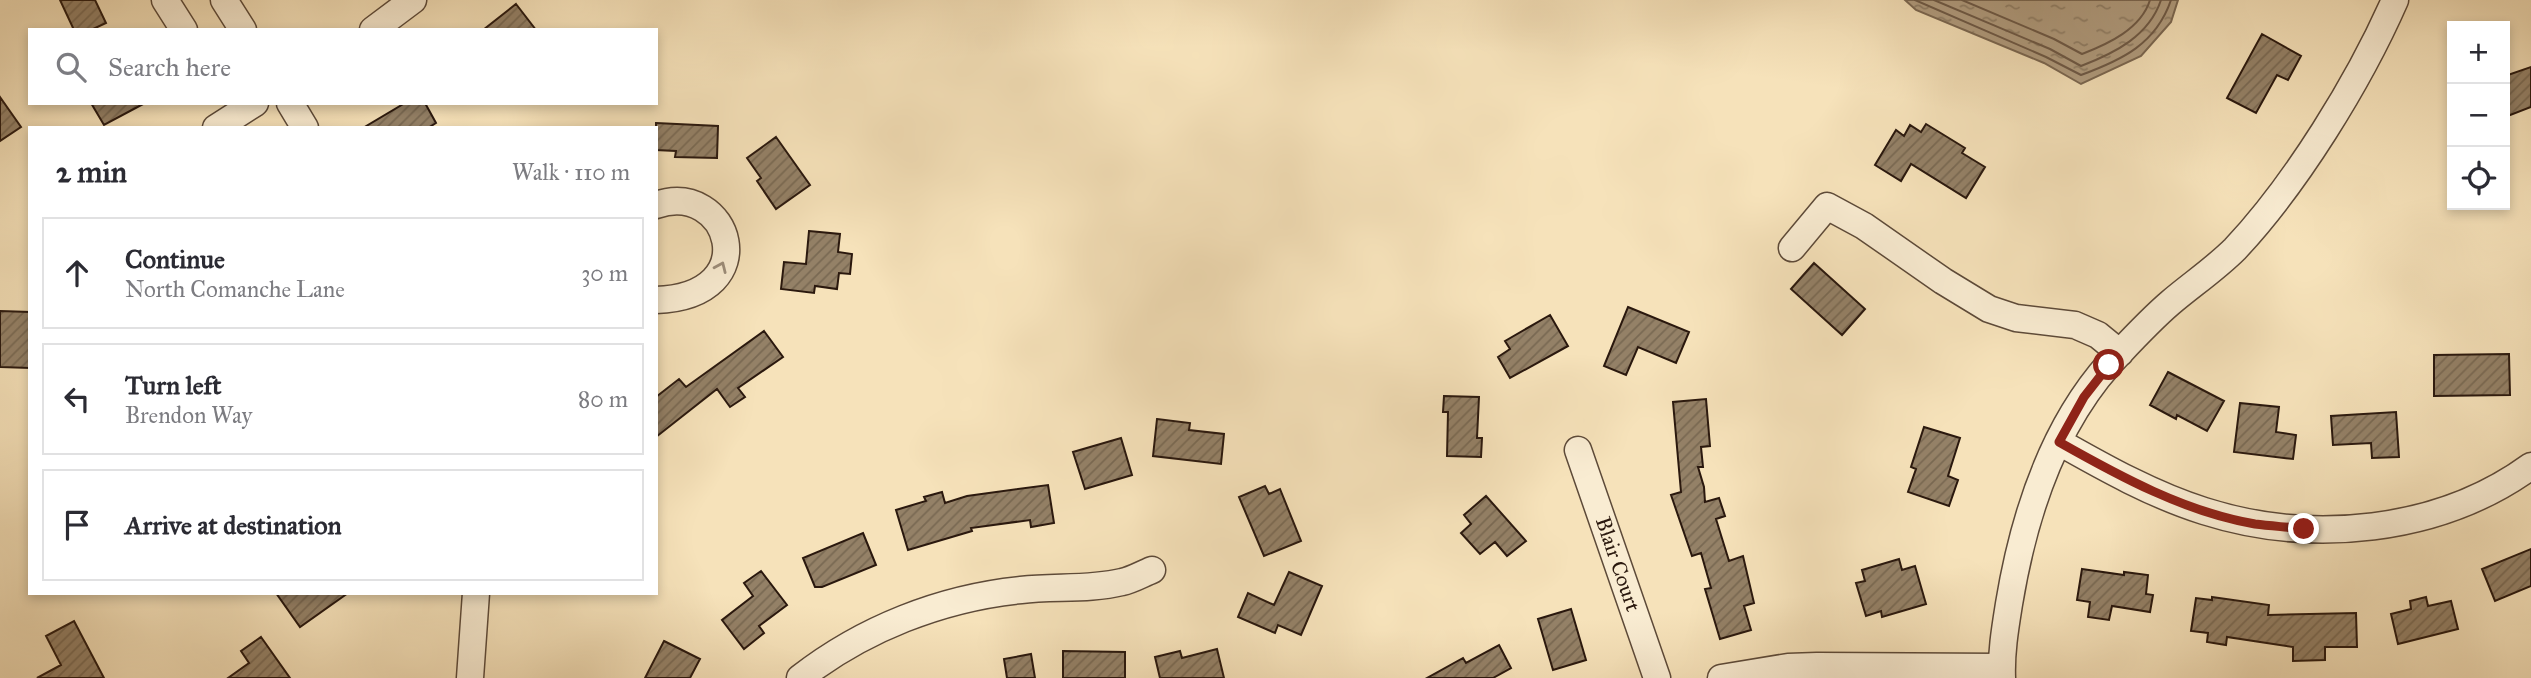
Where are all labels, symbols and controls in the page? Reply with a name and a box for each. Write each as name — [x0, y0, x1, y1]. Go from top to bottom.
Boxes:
map controls — [2447, 21, 2510, 210]
button: + — [2447, 21, 2510, 84]
search box — [28, 28, 658, 105]
icon: search — [52, 48, 90, 86]
text: Search here — [108, 51, 231, 83]
button: − — [2447, 84, 2510, 147]
button: locate — [2447, 147, 2510, 210]
text: 2 min — [56, 154, 127, 190]
text: Walk · 110 m — [512, 158, 630, 186]
text: Continue — [125, 243, 225, 275]
icon: ahead — [58, 254, 96, 292]
text: 30 m — [581, 259, 628, 287]
one-way arrow — [713, 262, 727, 274]
text: North Comanche Lane — [125, 275, 345, 303]
route start — [2093, 349, 2124, 380]
text: Turn left — [125, 369, 221, 401]
icon: left — [58, 380, 96, 418]
text: 80 m — [578, 385, 628, 413]
text: Brendon Way — [125, 401, 252, 429]
icon: arrive — [58, 506, 96, 544]
text: Arrive at destination — [125, 509, 342, 541]
street label: Blair Court — [1590, 513, 1646, 615]
route end — [2288, 513, 2319, 544]

